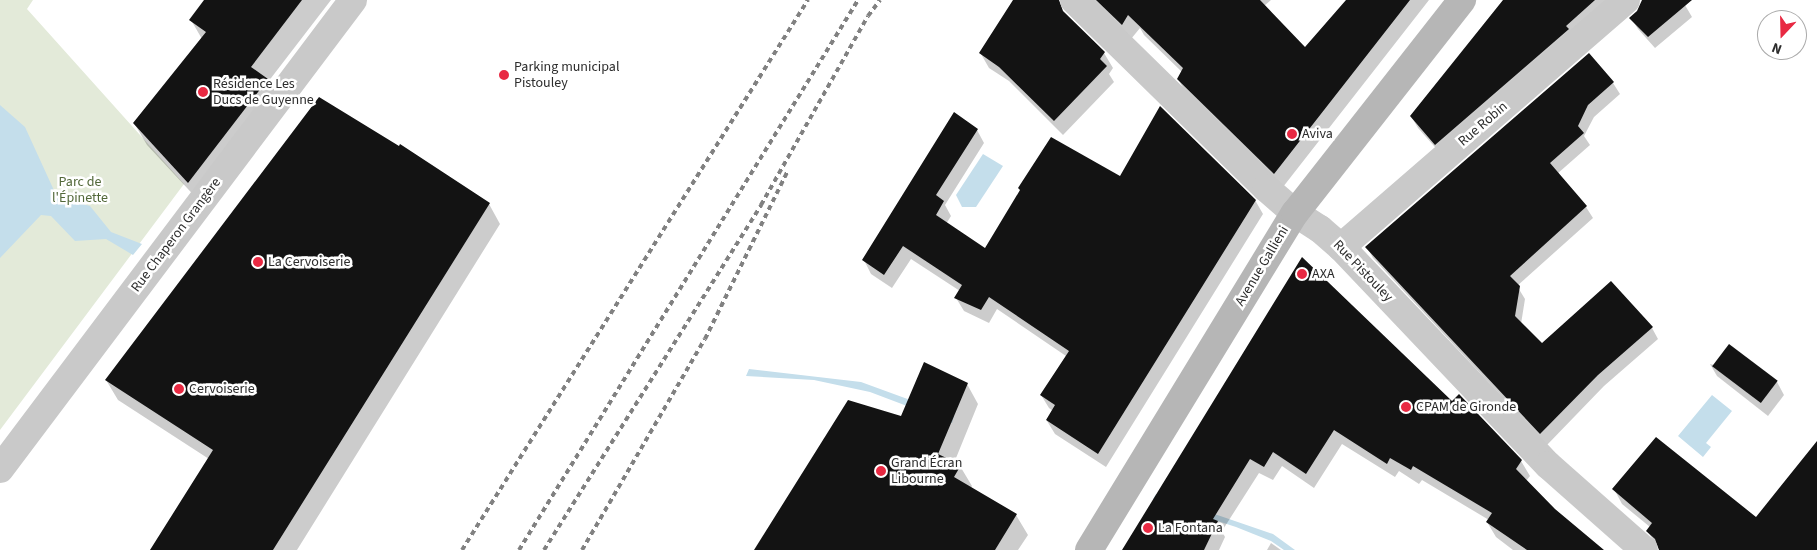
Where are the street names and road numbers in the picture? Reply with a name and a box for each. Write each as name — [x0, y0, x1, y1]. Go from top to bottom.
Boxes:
street label: Rue Robin — [1455, 98, 1511, 150]
street label: Rue Chaperon Grangère — [128, 175, 224, 295]
street label: Avenue Gallieni — [1232, 223, 1292, 309]
street label: Rue Pistouley — [1329, 237, 1397, 305]

